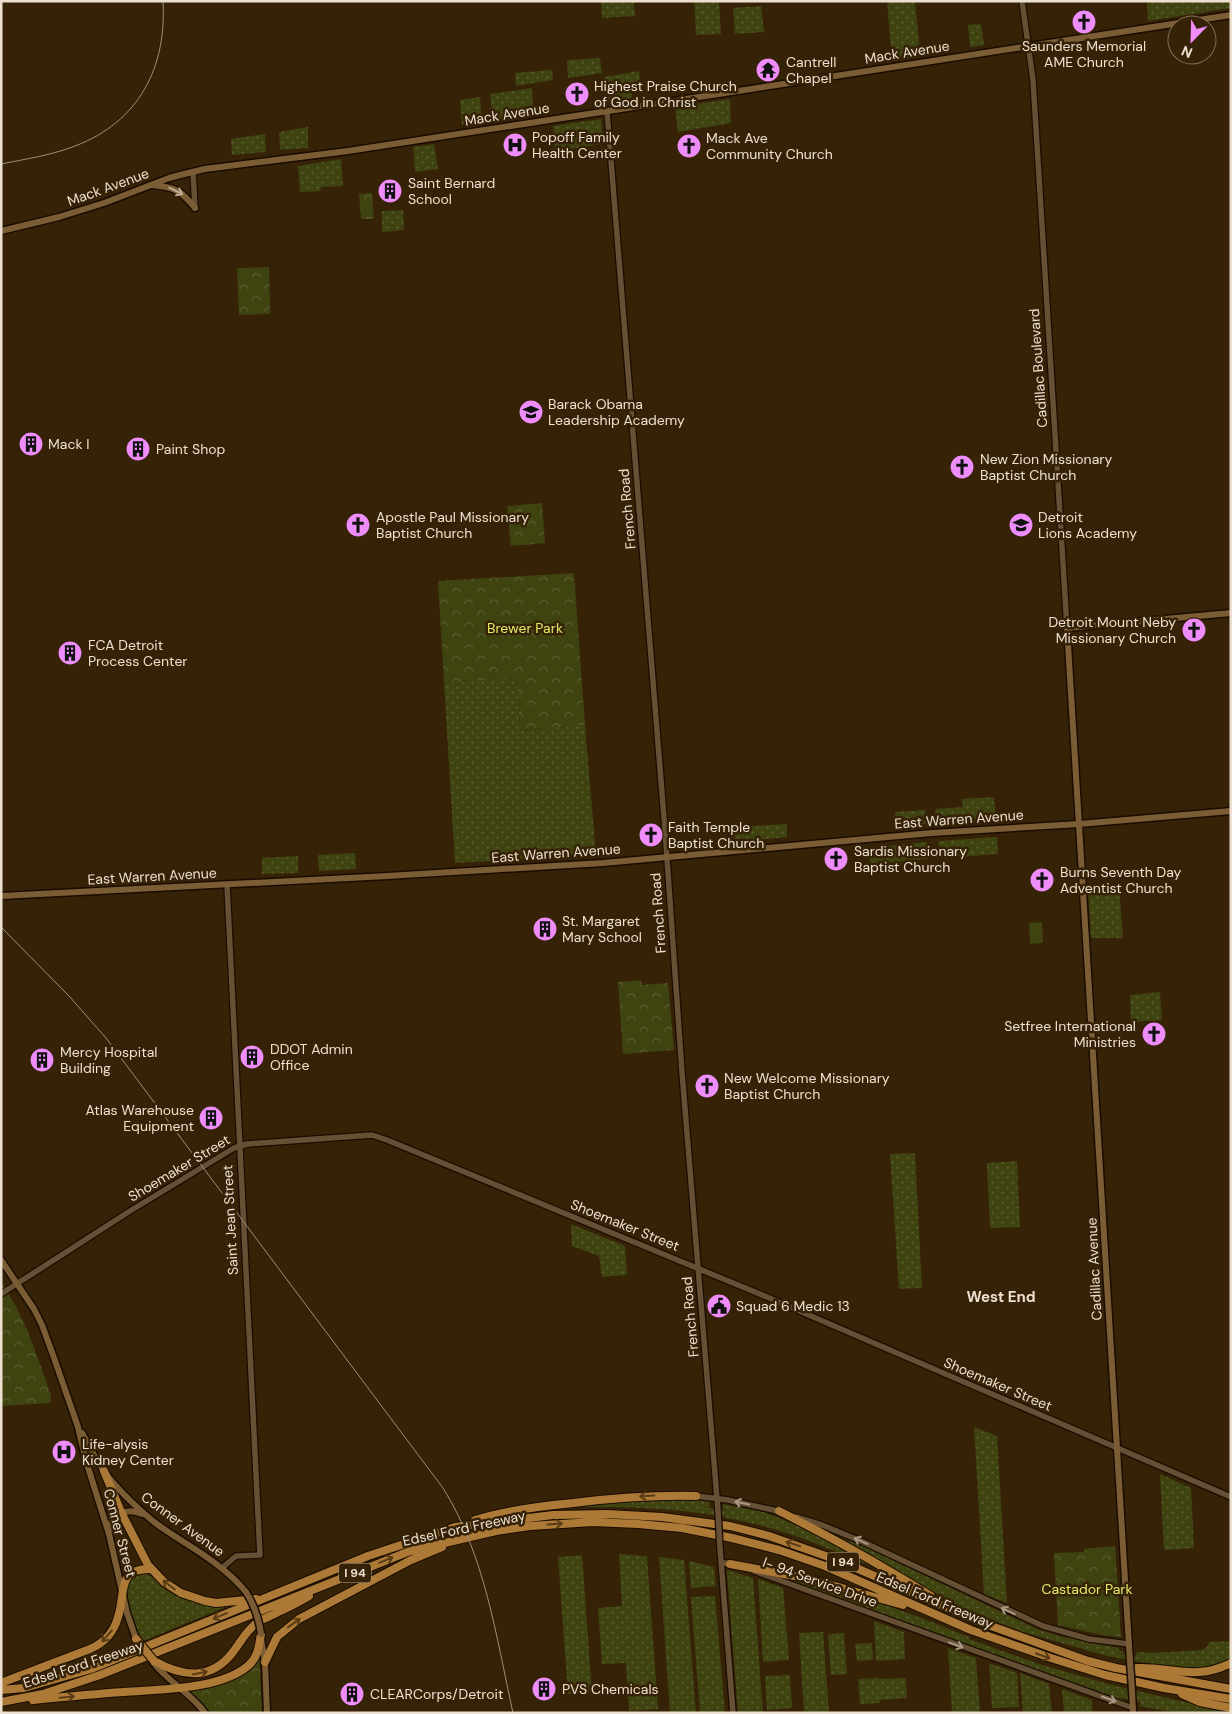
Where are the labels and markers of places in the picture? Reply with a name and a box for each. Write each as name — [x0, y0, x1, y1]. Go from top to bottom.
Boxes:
church icon: Saunders Memorial AME Church — [1071, 9, 1097, 35]
place label: Saunders Memorial AME Church — [1022, 37, 1146, 71]
place label: Cantrell Chapel — [786, 53, 836, 87]
temple icon: Cantrell Chapel — [755, 57, 781, 83]
place label: Highest Praise Church of God in Christ — [594, 77, 737, 111]
church icon: Highest Praise Church of God in Christ — [564, 81, 590, 107]
place label: Popoff Family Health Center — [532, 128, 622, 162]
place label: Mack Ave Community Church — [706, 129, 833, 163]
hospital icon: Popoff Family Health Center — [502, 132, 528, 158]
church icon: Mack Ave Community Church — [676, 133, 702, 159]
place label: Saint Bernard School — [408, 174, 495, 208]
building icon: Saint Bernard School — [377, 178, 403, 204]
place label: Barack Obama Leadership Academy — [548, 395, 685, 429]
school or university icon: Barack Obama Leadership Academy — [518, 399, 544, 425]
building icon: Mack I — [18, 431, 44, 457]
place label: Mack I — [48, 435, 89, 453]
building icon: Paint Shop — [125, 436, 151, 462]
place label: Paint Shop — [156, 440, 225, 458]
place label: New Zion Missionary Baptist Church — [980, 450, 1112, 484]
church icon: New Zion Missionary Baptist Church — [949, 454, 975, 480]
place label: Apostle Paul Missionary Baptist Church — [376, 508, 529, 542]
place label: Detroit Lions Academy — [1038, 508, 1137, 542]
church icon: Apostle Paul Missionary Baptist Church — [345, 512, 371, 538]
school or university icon: Detroit Lions Academy — [1008, 512, 1034, 538]
place label: Detroit Mount Neby Missionary Church — [1048, 613, 1176, 647]
church icon: Detroit Mount Neby Missionary Church — [1181, 617, 1207, 643]
place label: FCA Detroit Process Center — [88, 636, 188, 670]
building icon: FCA Detroit Process Center — [57, 640, 83, 666]
place label: Faith Temple Baptist Church — [668, 818, 764, 852]
church icon: Faith Temple Baptist Church — [638, 822, 664, 848]
place label: Sardis Missionary Baptist Church — [854, 842, 967, 876]
church icon: Sardis Missionary Baptist Church — [823, 846, 849, 872]
place label: Burns Seventh Day Adventist Church — [1060, 863, 1182, 897]
church icon: Burns Seventh Day Adventist Church — [1029, 867, 1055, 893]
place label: St. Margaret Mary School — [562, 912, 642, 946]
building icon: St. Margaret Mary School — [532, 916, 558, 942]
place label: Setfree International Ministries — [1004, 1017, 1136, 1051]
church icon: Setfree International Ministries — [1141, 1021, 1167, 1047]
place label: DDOT Admin Office — [270, 1040, 353, 1074]
place label: Mercy Hospital Building — [60, 1043, 157, 1077]
building icon: DDOT Admin Office — [239, 1044, 265, 1070]
building icon: Mercy Hospital Building — [29, 1047, 55, 1073]
place label: New Welcome Missionary Baptist Church — [724, 1069, 890, 1103]
church icon: New Welcome Missionary Baptist Church — [694, 1073, 720, 1099]
place label: Atlas Warehouse Equipment — [86, 1101, 194, 1135]
building icon: Atlas Warehouse Equipment — [198, 1105, 224, 1131]
public building icon: Squad 6 Medic 13 — [706, 1293, 732, 1319]
place label: Squad 6 Medic 13 — [736, 1297, 850, 1315]
place label: Life-alysis Kidney Center — [82, 1435, 174, 1469]
hospital icon: Life-alysis Kidney Center — [51, 1439, 77, 1465]
building icon: PVS Chemicals — [531, 1676, 557, 1702]
place label: PVS Chemicals — [562, 1680, 659, 1698]
building icon: CLEARCorps/Detroit — [339, 1681, 365, 1707]
place label: CLEARCorps/Detroit — [370, 1685, 503, 1703]

